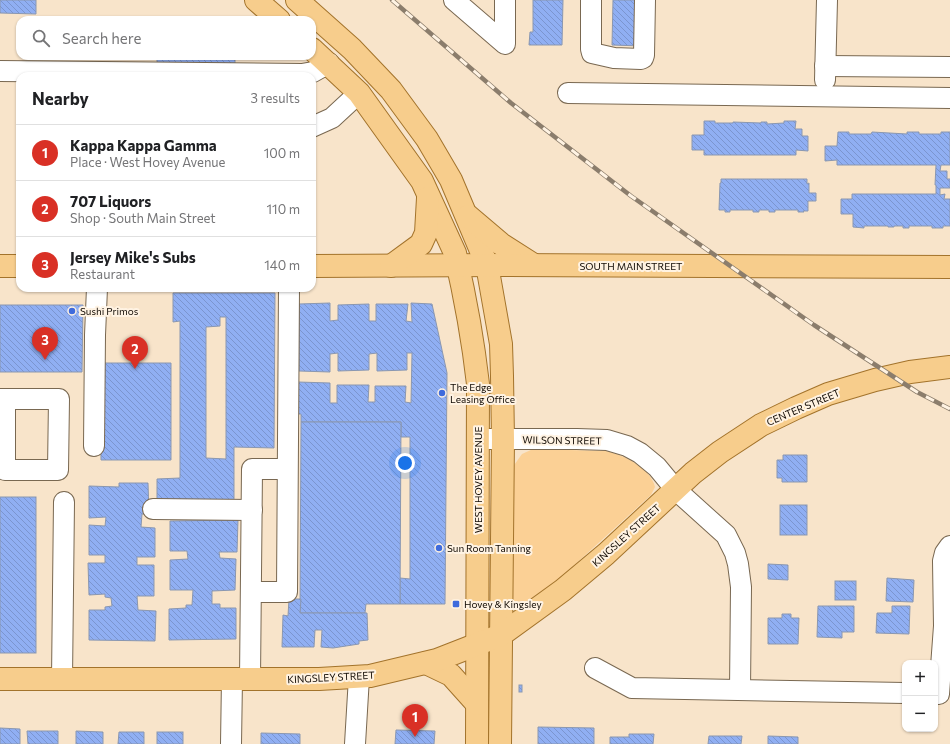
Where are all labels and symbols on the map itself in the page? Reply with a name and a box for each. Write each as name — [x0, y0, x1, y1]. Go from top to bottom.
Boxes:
street label: SOUTH MAIN STREET — [579, 260, 683, 272]
place label: Sushi Primos — [80, 305, 139, 317]
marker: Sushi Primos — [67, 306, 77, 316]
pin: 3 — [32, 327, 58, 360]
pin: 2 — [122, 336, 148, 369]
place label: The Edge Leasing Office — [450, 381, 515, 405]
street label: CENTER STREET — [765, 386, 842, 428]
marker: The Edge Leasing Office — [437, 388, 447, 398]
street label: WEST HOVEY AVENUE — [472, 427, 484, 533]
street label: WILSON STREET — [522, 433, 602, 447]
your location — [395, 453, 415, 473]
street label: KINGSLEY STREET — [589, 501, 663, 569]
place label: Sun Room Tanning — [447, 542, 532, 554]
marker: Sun Room Tanning — [434, 543, 444, 553]
place label: Hovey & Kingsley — [464, 598, 542, 610]
marker: Hovey & Kingsley — [451, 599, 461, 609]
street label: KINGSLEY STREET — [287, 669, 376, 685]
pin: 1 — [402, 704, 428, 737]

